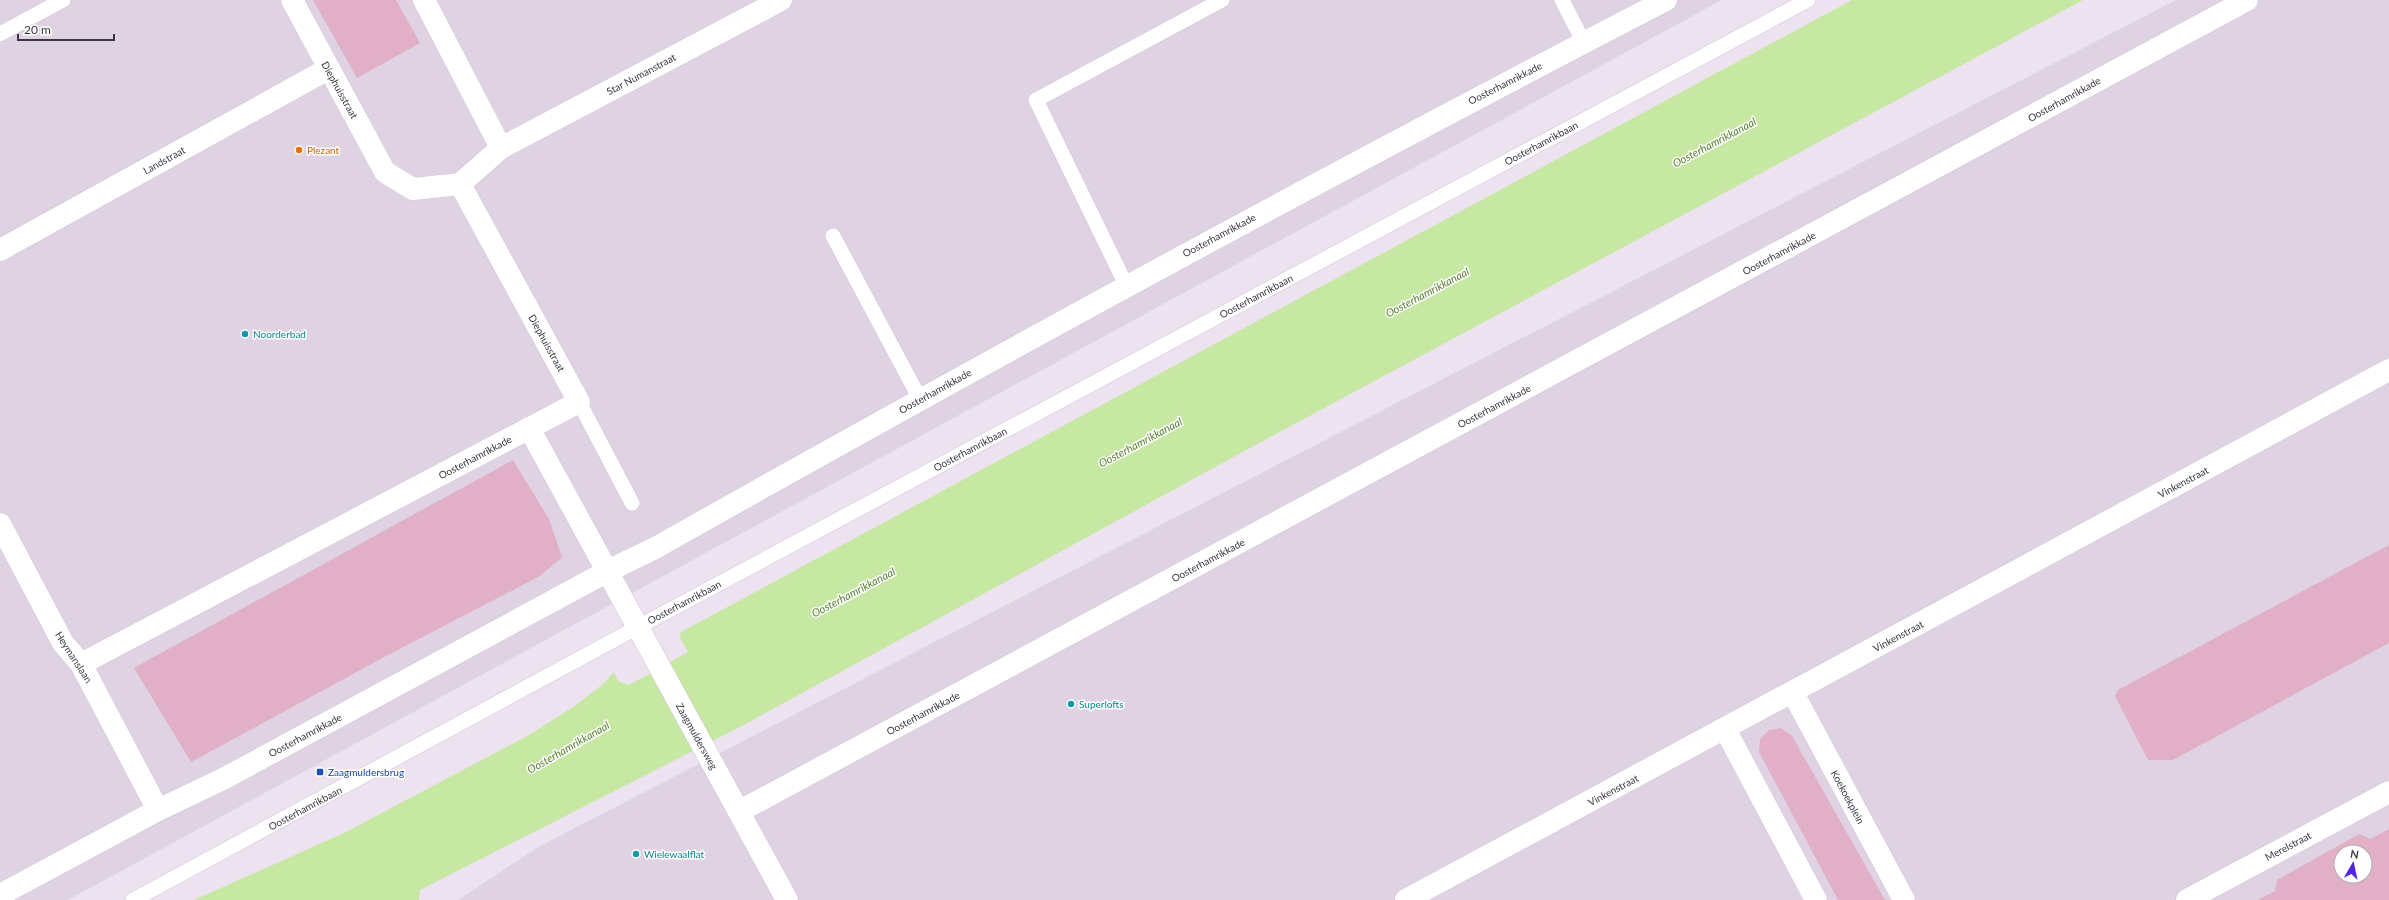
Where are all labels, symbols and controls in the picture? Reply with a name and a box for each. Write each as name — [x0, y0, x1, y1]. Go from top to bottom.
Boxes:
scale bar — [18, 16, 114, 42]
text: 20 m — [24, 22, 51, 37]
street label: Star Numanstraat — [604, 51, 678, 97]
street label: Diephuisstraat — [319, 59, 361, 121]
street label: Oosterhamrikkade — [1466, 59, 1544, 107]
street label: Oosterhamrikkade — [2026, 74, 2102, 124]
water label: Oosterhamrikkanaal — [1670, 114, 1758, 170]
street label: Oosterhamrikbaan — [1502, 119, 1580, 167]
street label: Landstraat — [141, 143, 187, 176]
place label: Plezant — [307, 144, 340, 156]
marker: Plezant — [294, 145, 304, 155]
street label: Oosterhamrikkade — [1180, 211, 1258, 259]
street label: Oosterhamrikkade — [1740, 229, 1818, 277]
water label: Oosterhamrikkanaal — [1383, 264, 1471, 320]
street label: Oosterhamrikbaan — [1217, 272, 1295, 320]
street label: Diephuisstraat — [526, 312, 568, 374]
place label: Noorderbad — [253, 328, 306, 340]
marker: Noorderbad — [240, 329, 250, 339]
street label: Oosterhamrikkade — [897, 366, 973, 416]
street label: Oosterhamrikkade — [1455, 382, 1533, 430]
water label: Oosterhamrikkanaal — [1096, 414, 1184, 470]
street label: Oosterhamrikbaan — [931, 425, 1009, 473]
street label: Oosterhamrikkade — [436, 433, 514, 481]
street label: Vinkenstraat — [2156, 464, 2211, 500]
street label: Oosterhamrikkade — [1169, 536, 1247, 584]
water label: Oosterhamrikkanaal — [809, 564, 897, 620]
street label: Oosterhamrikbaan — [645, 578, 723, 626]
street label: Vinkenstraat — [1871, 618, 1926, 654]
street label: Heymanslaan — [53, 629, 95, 685]
street label: Oosterhamrikkade — [884, 689, 962, 737]
place label: Superlofts — [1079, 698, 1124, 710]
marker: Superlofts — [1066, 699, 1076, 709]
street label: Zaagmuldersweg — [674, 701, 720, 771]
street label: Oosterhamrikkade — [266, 711, 344, 759]
water label: Oosterhamrikkanaal — [525, 718, 612, 776]
place label: Zaagmuldersbrug — [328, 766, 404, 778]
marker: Zaagmuldersbrug — [315, 767, 325, 777]
street label: Koekoekplein — [1829, 768, 1867, 826]
street label: Vinkenstraat — [1586, 772, 1641, 808]
street label: Oosterhamrikbaan — [266, 784, 344, 832]
street label: Merelstraat — [2263, 829, 2313, 863]
north arrow — [2333, 844, 2373, 884]
text: N — [2349, 847, 2360, 861]
place label: Wielewaalflat — [644, 848, 704, 860]
marker: Wielewaalflat — [631, 849, 641, 859]

